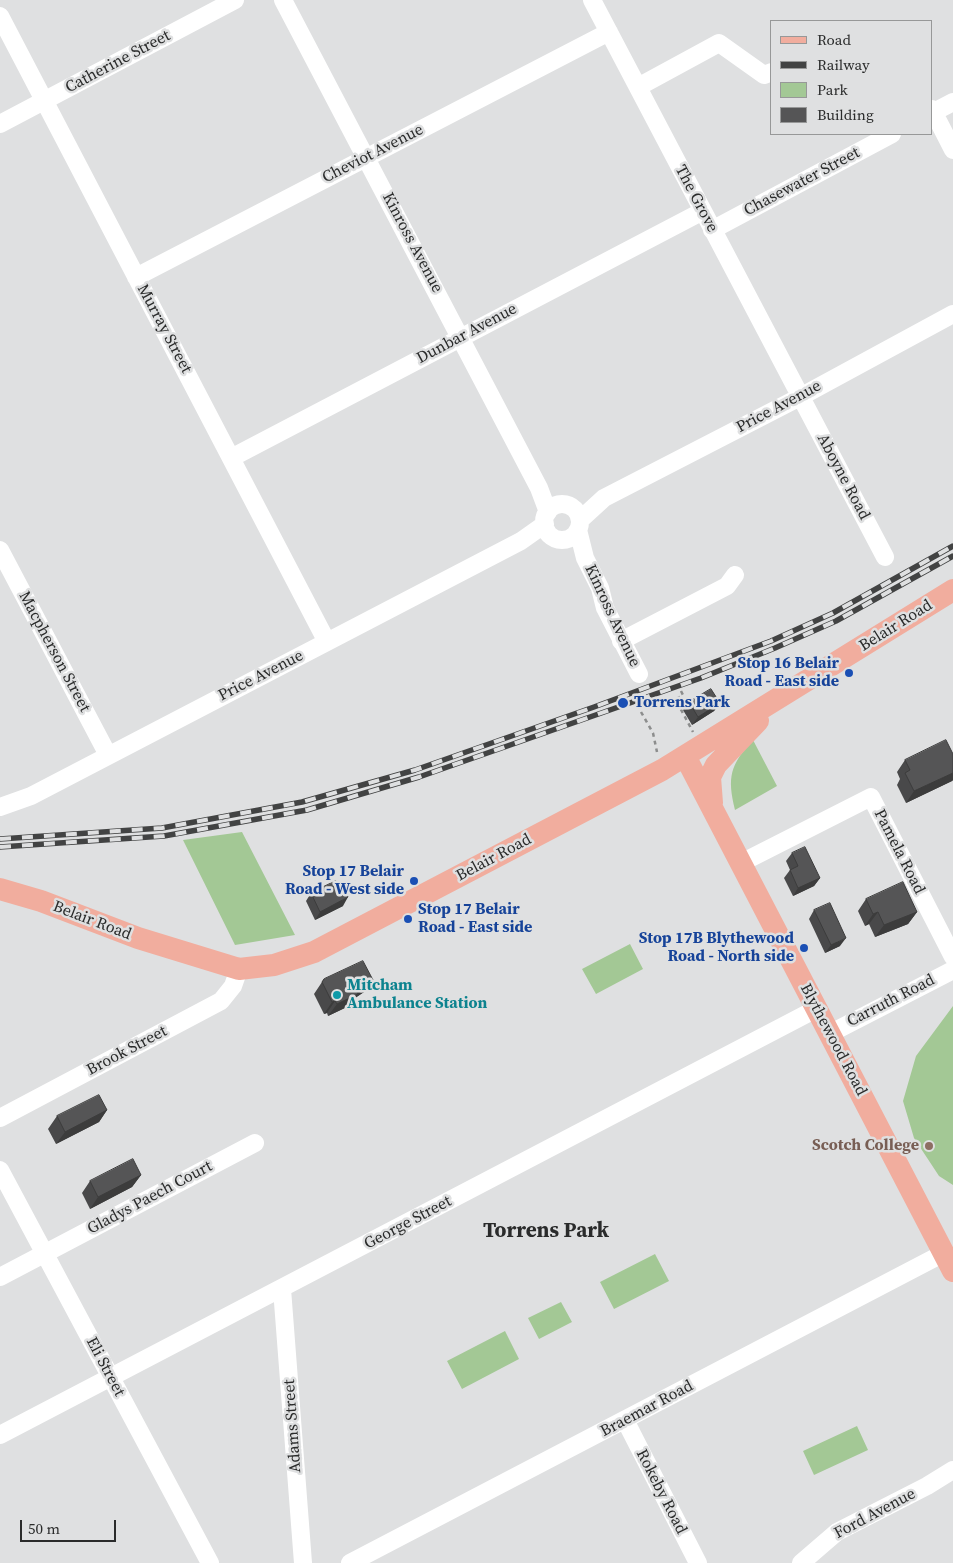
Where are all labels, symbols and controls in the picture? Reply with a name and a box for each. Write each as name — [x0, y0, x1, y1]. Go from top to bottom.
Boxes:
legend — [770, 20, 933, 135]
street label: Catherine Street — [62, 26, 174, 98]
text: Road — [817, 29, 851, 50]
text: Railway — [817, 54, 870, 75]
text: Park — [817, 79, 848, 100]
text: Building — [817, 104, 874, 125]
street label: Cheviot Avenue — [319, 120, 427, 188]
street label: Chasewater Street — [741, 143, 863, 221]
street label: The Grove — [670, 162, 722, 236]
street label: Kinross Avenue — [378, 190, 446, 296]
street label: Murray Street — [133, 281, 195, 377]
street label: Dunbar Avenue — [414, 300, 520, 368]
street label: Price Avenue — [733, 377, 825, 437]
street label: Aboyne Road — [812, 431, 874, 523]
street label: Kinross Avenue — [580, 562, 644, 670]
street label: Macpherson Street — [14, 588, 94, 716]
street label: Belair Road — [856, 596, 936, 656]
street label: Price Avenue — [215, 646, 307, 706]
place label: Stop 16 Belair Road - East side — [725, 654, 839, 692]
marker: Stop 16 Belair Road - East side — [843, 667, 855, 679]
place label: Torrens Park — [634, 693, 730, 713]
marker: Torrens Park — [616, 696, 630, 710]
street label: Pamela Road — [869, 806, 929, 898]
street label: Belair Road — [453, 830, 535, 886]
place label: Stop 17 Belair Road - West side — [285, 862, 404, 900]
marker: Stop 17 Belair Road - West side — [408, 875, 420, 887]
street label: Belair Road — [50, 897, 134, 945]
place label: Stop 17 Belair Road - East side — [418, 900, 532, 938]
marker: Stop 17 Belair Road - East side — [402, 913, 414, 925]
place label: Stop 17B Blythewood Road - North side — [639, 929, 794, 967]
marker: Stop 17B Blythewood Road - North side — [798, 942, 810, 954]
street label: Carruth Road — [844, 971, 938, 1031]
place label: Mitcham Ambulance Station — [347, 976, 487, 1014]
street label: Blythewood Road — [795, 981, 871, 1099]
marker: Mitcham Ambulance Station — [331, 989, 343, 1001]
street label: Brook Street — [84, 1022, 170, 1080]
place label: Scotch College — [812, 1136, 919, 1156]
marker: Scotch College — [923, 1140, 935, 1152]
street label: Gladys Paech Court — [84, 1157, 216, 1239]
street label: George Street — [361, 1192, 455, 1254]
district label: Torrens Park — [483, 1219, 609, 1245]
street label: Eli Street — [81, 1334, 129, 1400]
street label: Braemar Road — [597, 1377, 697, 1441]
street label: Adams Street — [280, 1379, 306, 1473]
street label: Rokeby Road — [631, 1446, 691, 1538]
street label: Ford Avenue — [831, 1485, 919, 1543]
scale bar — [22, 1510, 119, 1542]
text: 50 m — [28, 1518, 60, 1539]

